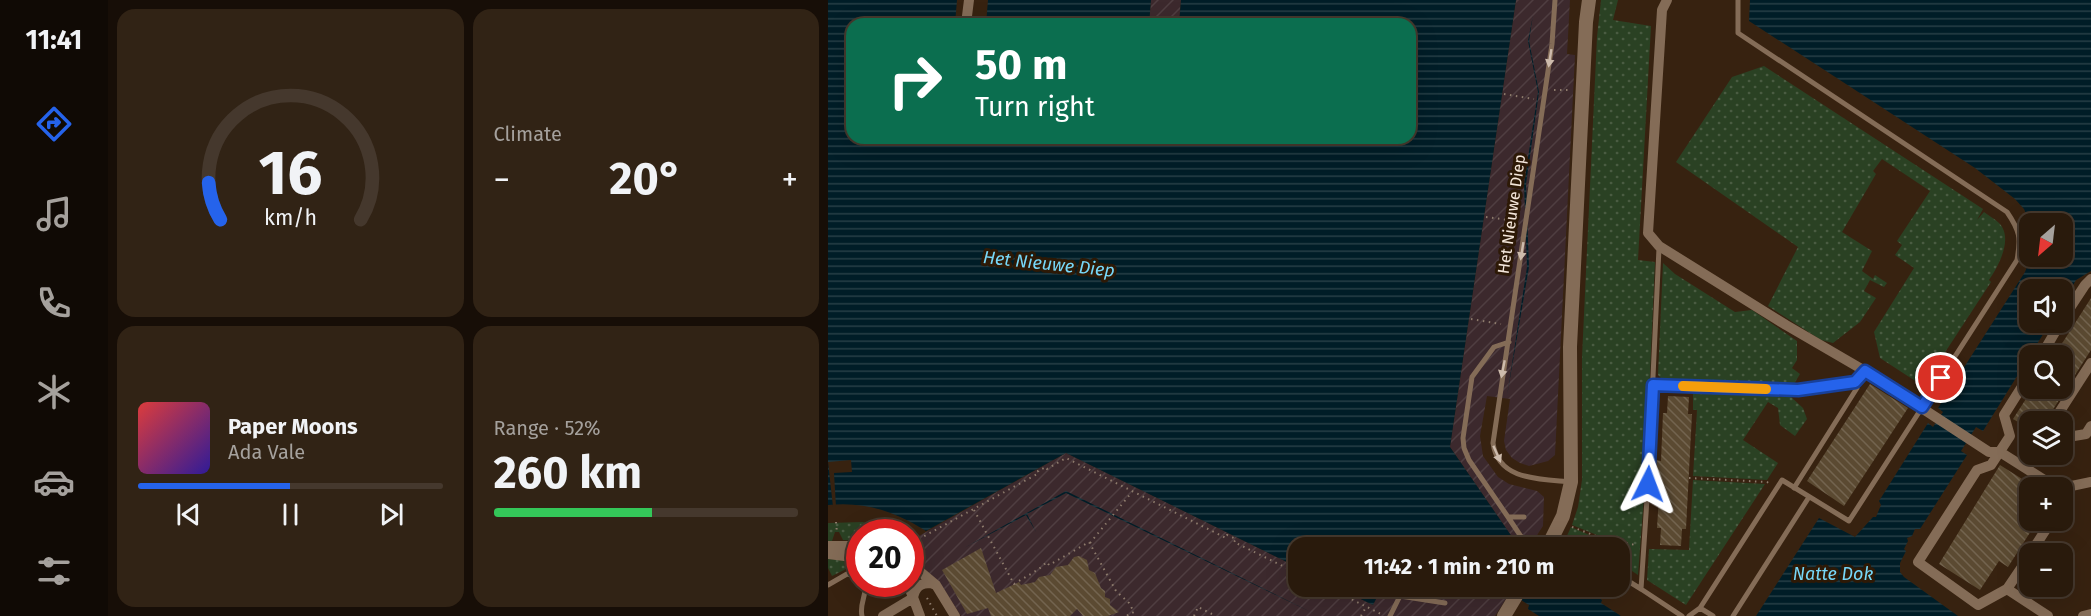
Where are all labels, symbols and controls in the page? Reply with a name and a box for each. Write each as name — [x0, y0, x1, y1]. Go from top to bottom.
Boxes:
text: 11:41 — [26, 24, 82, 56]
text: 50 m — [975, 40, 1068, 90]
icon: right — [876, 42, 954, 120]
one-way arrow — [1545, 49, 1554, 68]
text: Turn right — [975, 91, 1095, 123]
icon: directions — [33, 103, 75, 145]
text: Climate — [494, 122, 562, 146]
text: 16 — [258, 136, 322, 211]
text: 20° — [609, 152, 682, 206]
street label: Het Nieuwe Diep — [1494, 153, 1529, 275]
text: − — [494, 160, 510, 200]
text: + — [782, 160, 798, 200]
icon: music — [33, 193, 75, 235]
text: km/h — [264, 205, 317, 231]
north arrow — [2019, 213, 2073, 267]
map controls — [2019, 213, 2073, 597]
one-way arrow — [1517, 242, 1526, 261]
water label: Het Nieuwe Diep — [982, 246, 1116, 282]
button: sound — [2019, 279, 2073, 333]
icon: phone — [33, 282, 75, 324]
button: search — [2019, 345, 2073, 399]
pin — [1915, 352, 1966, 403]
one-way arrow — [1498, 360, 1507, 379]
icon: arrive — [1924, 361, 1957, 394]
icon: climate — [33, 371, 75, 413]
button: layers — [2019, 411, 2073, 465]
text: Paper Moons — [228, 413, 358, 440]
text: Range · 52% — [494, 416, 601, 440]
text: Ada Vale — [228, 440, 305, 464]
text: 260 km — [494, 446, 642, 500]
one-way arrow — [1492, 446, 1502, 464]
position arrow — [1616, 452, 1680, 516]
icon: car — [33, 461, 75, 503]
button: + — [2019, 477, 2073, 531]
icon: previous — [172, 498, 205, 531]
icon: pause — [274, 498, 307, 531]
icon: next — [375, 498, 408, 531]
speed limit sign: 20 — [846, 519, 924, 597]
button: − — [2019, 543, 2073, 597]
icon: filters — [33, 550, 75, 592]
text: 11:42 · 1 min · 210 m — [1364, 553, 1554, 580]
water label: Natte Dok — [1793, 563, 1873, 585]

